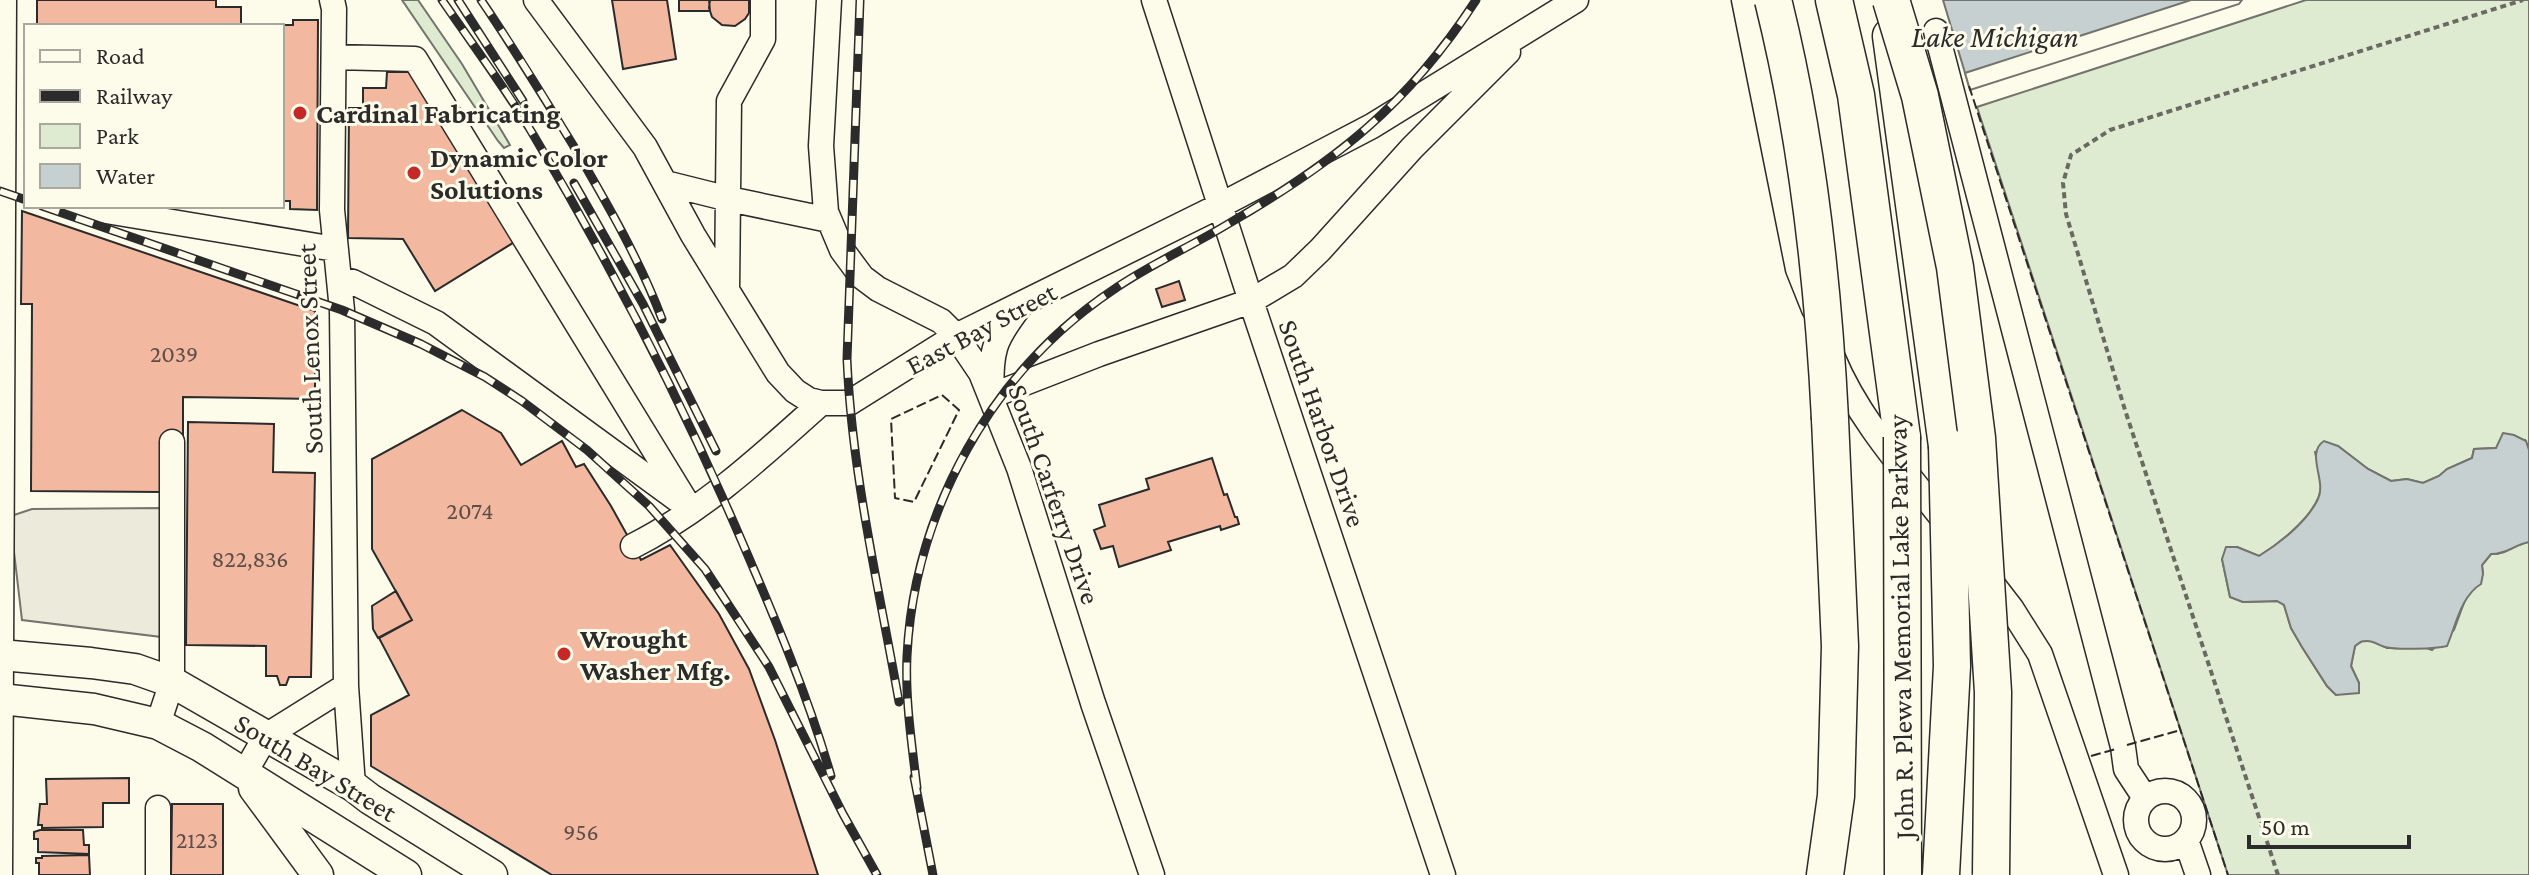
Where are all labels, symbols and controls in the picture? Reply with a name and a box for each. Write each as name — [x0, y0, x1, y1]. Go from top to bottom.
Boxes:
water label: Lake Michigan — [1911, 20, 2079, 54]
legend — [24, 24, 284, 208]
text: Road — [96, 42, 145, 69]
text: Railway — [96, 82, 173, 109]
place label: Cardinal Fabricating — [316, 98, 560, 129]
marker: Cardinal Fabricating — [291, 104, 309, 122]
text: Park — [96, 122, 139, 149]
place label: Dynamic Color Solutions — [430, 142, 608, 205]
text: Water — [96, 162, 155, 189]
marker: Dynamic Color Solutions — [405, 164, 423, 182]
street label: South Lenox Street — [290, 243, 329, 455]
street label: East Bay Street — [901, 276, 1062, 381]
street label: South Harbor Drive — [1273, 316, 1372, 531]
house number: 2039 — [150, 340, 198, 367]
street label: South Carferry Drive — [1002, 380, 1107, 608]
street label: John R. Plewa Memorial Lake Parkway — [1881, 413, 1920, 843]
house number: 2074 — [447, 497, 493, 524]
house number: 822,836 — [212, 545, 288, 572]
place label: Wrought Washer Mfg. — [579, 623, 731, 686]
marker: Wrought Washer Mfg. — [555, 645, 573, 663]
street label: South Bay Street — [229, 707, 403, 828]
scale bar — [2249, 799, 2409, 849]
text: 50 m — [2261, 813, 2310, 840]
house number: 956 — [563, 818, 599, 845]
house number: 2123 — [176, 826, 218, 853]

